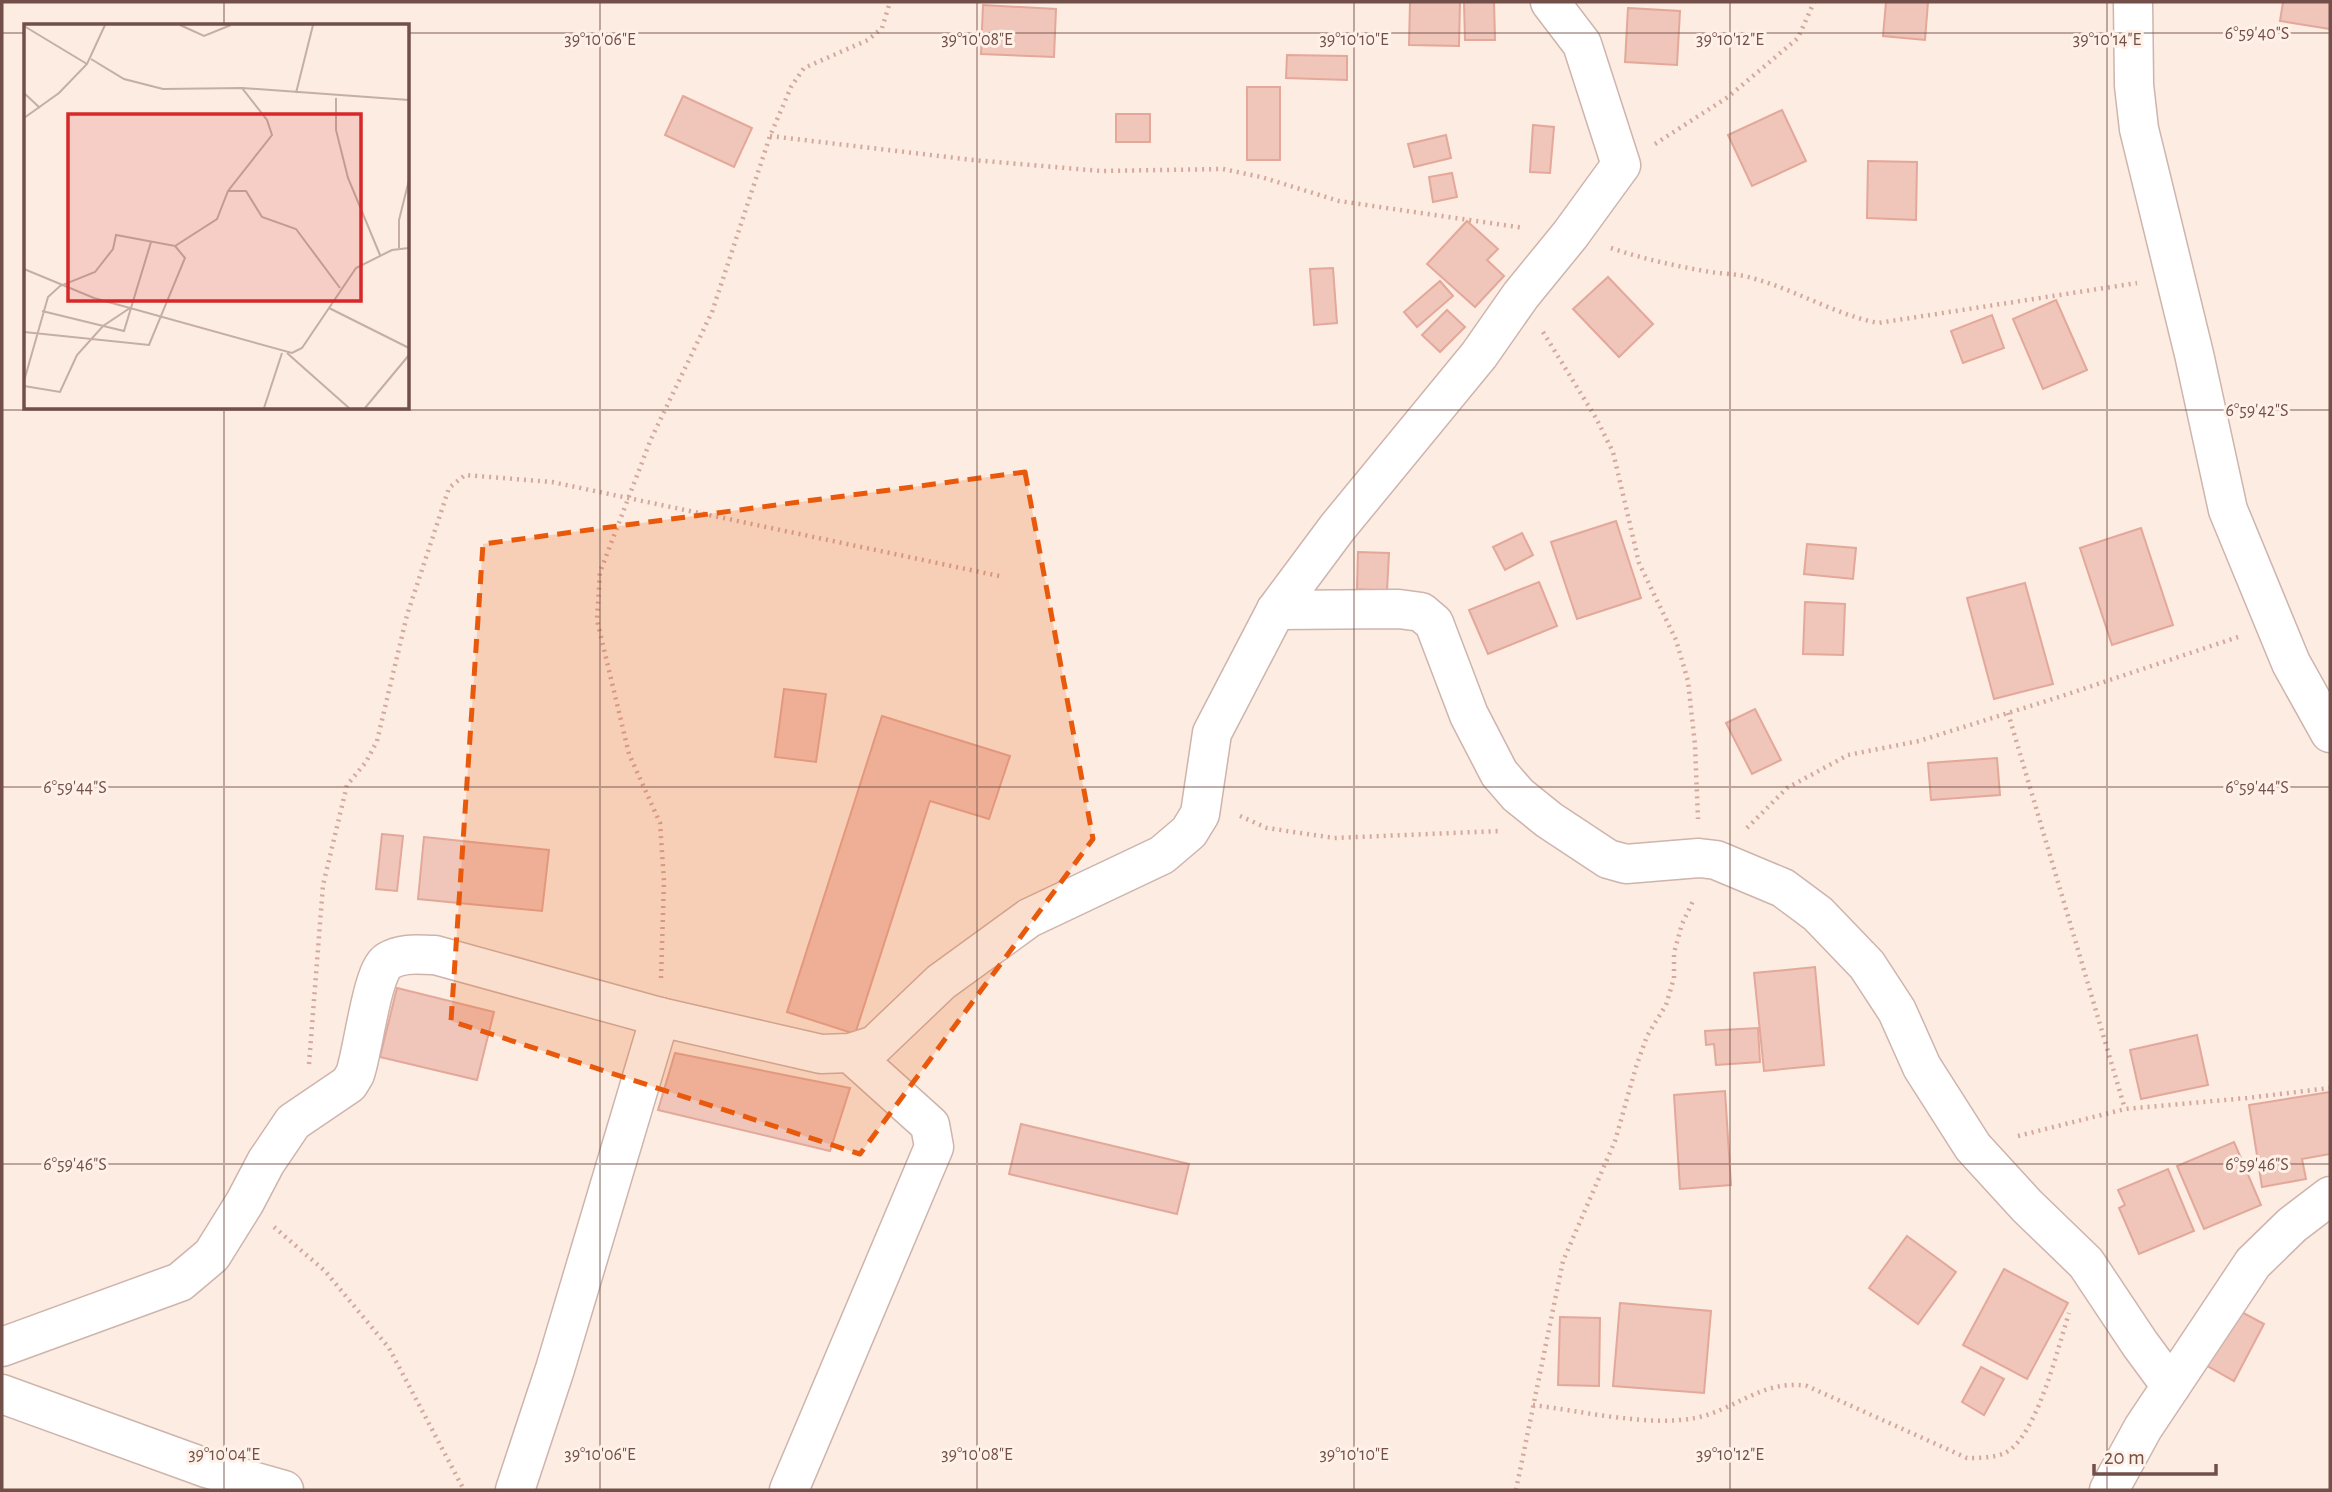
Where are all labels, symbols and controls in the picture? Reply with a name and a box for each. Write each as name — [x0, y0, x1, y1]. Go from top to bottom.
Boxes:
inset map — [24, 24, 410, 410]
text: 6°59'40"S — [2225, 25, 2289, 43]
text: 39°10'06"E — [564, 31, 636, 49]
text: 39°10'08"E — [941, 31, 1013, 49]
text: 39°10'10"E — [1319, 31, 1389, 49]
text: 39°10'12"E — [1696, 31, 1764, 49]
text: 39°10'14"E — [2073, 31, 2142, 49]
text: 6°59'42"S — [2225, 402, 2289, 420]
text: 6°59'44"S — [43, 779, 107, 797]
text: 6°59'44"S — [2225, 779, 2289, 797]
text: 6°59'46"S — [43, 1156, 107, 1174]
text: 6°59'46"S — [2225, 1156, 2289, 1174]
scale bar — [2094, 1432, 2216, 1476]
text: 39°10'04"E — [188, 1446, 260, 1464]
text: 39°10'06"E — [564, 1446, 636, 1464]
text: 39°10'08"E — [941, 1446, 1013, 1464]
text: 39°10'10"E — [1319, 1446, 1389, 1464]
text: 39°10'12"E — [1696, 1446, 1764, 1464]
text: 20 m — [2104, 1447, 2145, 1468]

